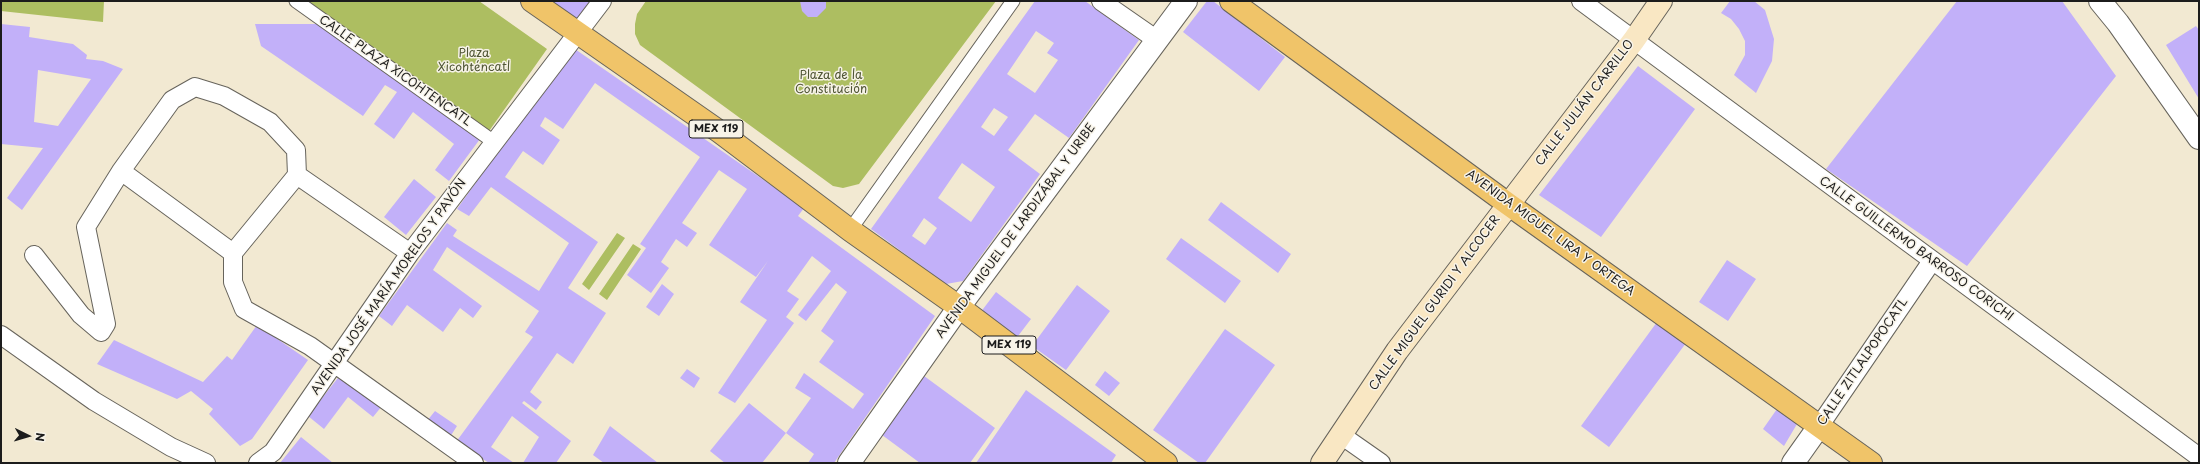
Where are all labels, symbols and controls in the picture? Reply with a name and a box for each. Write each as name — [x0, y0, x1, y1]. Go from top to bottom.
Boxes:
street label: CALLE PLAZA XICOHTENCATL — [316, 13, 474, 129]
street label: CALLE JULIÁN CARRILLO — [1533, 37, 1637, 169]
park label: Plaza Xicohténcatl — [438, 47, 510, 75]
park label: Plaza de la Constitución — [795, 69, 867, 97]
road number: MEX 119 — [689, 120, 743, 138]
street label: AVENIDA MIGUEL DE LARDIZÁBAL Y URIBE — [933, 121, 1099, 341]
street label: AVENIDA MIGUEL LIRA Y ORTEGA — [1463, 167, 1637, 299]
street label: CALLE GUILLERMO BARROSO CORICHI — [1816, 174, 2016, 324]
street label: AVENIDA JOSÉ MARÍA MORELOS Y PAVÓN — [308, 176, 470, 398]
street label: CALLE MIGUEL GURIDI Y ALCOCER — [1366, 212, 1504, 394]
street label: CALLE ZITLALPOPOCATL — [1815, 295, 1911, 429]
road number: MEX 119 — [982, 336, 1036, 354]
north arrow — [8, 416, 48, 456]
text: N — [32, 432, 49, 442]

